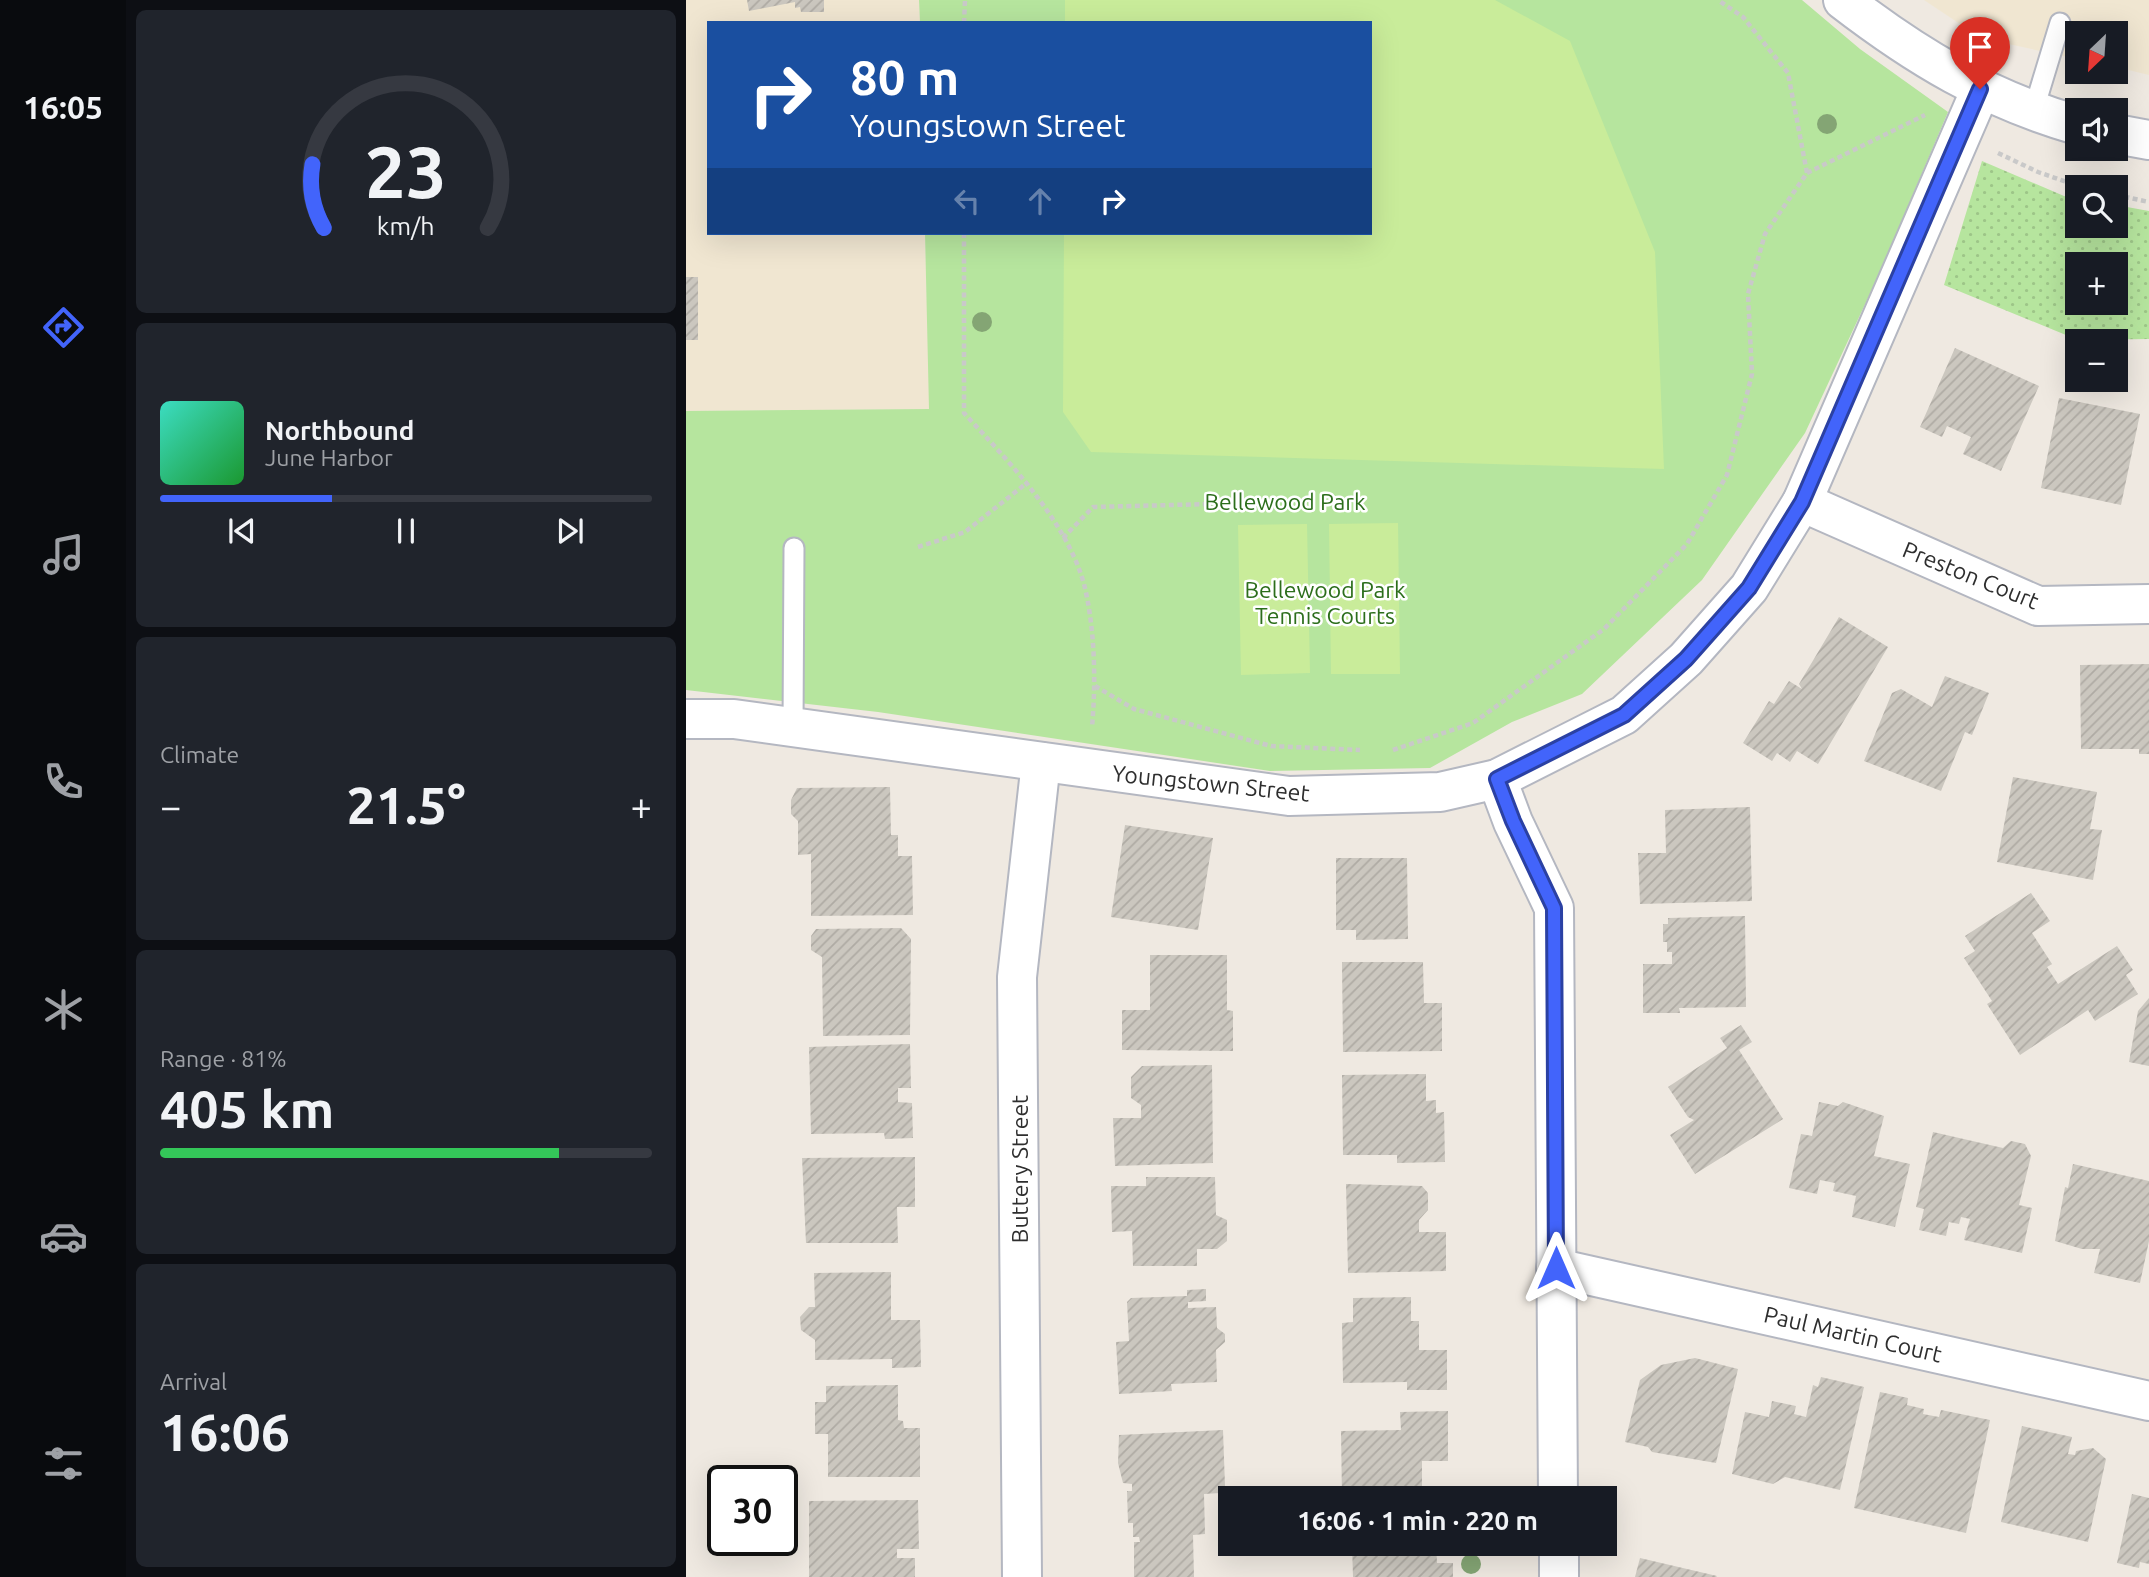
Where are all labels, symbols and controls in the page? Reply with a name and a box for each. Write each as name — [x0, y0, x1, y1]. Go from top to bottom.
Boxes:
pin — [1950, 17, 2010, 89]
north arrow — [2065, 21, 2128, 84]
map controls — [2065, 21, 2128, 392]
icon: arrive — [1961, 28, 1999, 66]
icon: right — [735, 49, 826, 140]
text: 80 m — [850, 49, 959, 104]
text: 16:05 — [23, 89, 103, 125]
button: sound — [2065, 98, 2128, 161]
text: Youngstown Street — [850, 107, 1126, 143]
text: 23 — [365, 130, 447, 212]
button: search — [2065, 175, 2128, 238]
icon: left — [948, 182, 986, 220]
icon: ahead — [1021, 182, 1059, 220]
icon: right — [1094, 182, 1132, 220]
text: km/h — [377, 212, 435, 240]
button: + — [2065, 252, 2128, 315]
icon: directions — [39, 303, 88, 352]
button: − — [2065, 329, 2128, 392]
text: Northbound — [265, 416, 414, 445]
text: June Harbor — [265, 445, 393, 470]
park label: Bellewood Park — [1204, 489, 1366, 514]
icon: previous — [223, 512, 261, 550]
icon: pause — [387, 512, 425, 550]
icon: next — [551, 512, 589, 550]
icon: music — [39, 530, 88, 579]
street label: Preston Court — [1899, 536, 2043, 614]
park label: Bellewood Park Tennis Courts — [1244, 577, 1406, 628]
text: Climate — [160, 742, 239, 767]
icon: phone — [39, 757, 88, 806]
street label: Youngstown Street — [1111, 760, 1311, 806]
text: 21.5° — [346, 776, 466, 834]
text: − — [160, 785, 181, 827]
text: + — [631, 785, 652, 827]
icon: climate — [39, 985, 88, 1034]
text: Range · 81% — [160, 1046, 287, 1071]
text: 405 km — [160, 1080, 334, 1138]
street label: Buttery Street — [1007, 1095, 1032, 1243]
icon: car — [39, 1212, 88, 1261]
position arrow — [1519, 1231, 1593, 1305]
street label: Paul Martin Court — [1762, 1301, 1944, 1367]
text: Arrival — [160, 1369, 227, 1394]
text: 16:06 — [160, 1403, 290, 1461]
icon: filters — [39, 1439, 88, 1488]
speed limit sign: 30 — [707, 1465, 798, 1556]
text: 16:06 · 1 min · 220 m — [1297, 1506, 1538, 1535]

